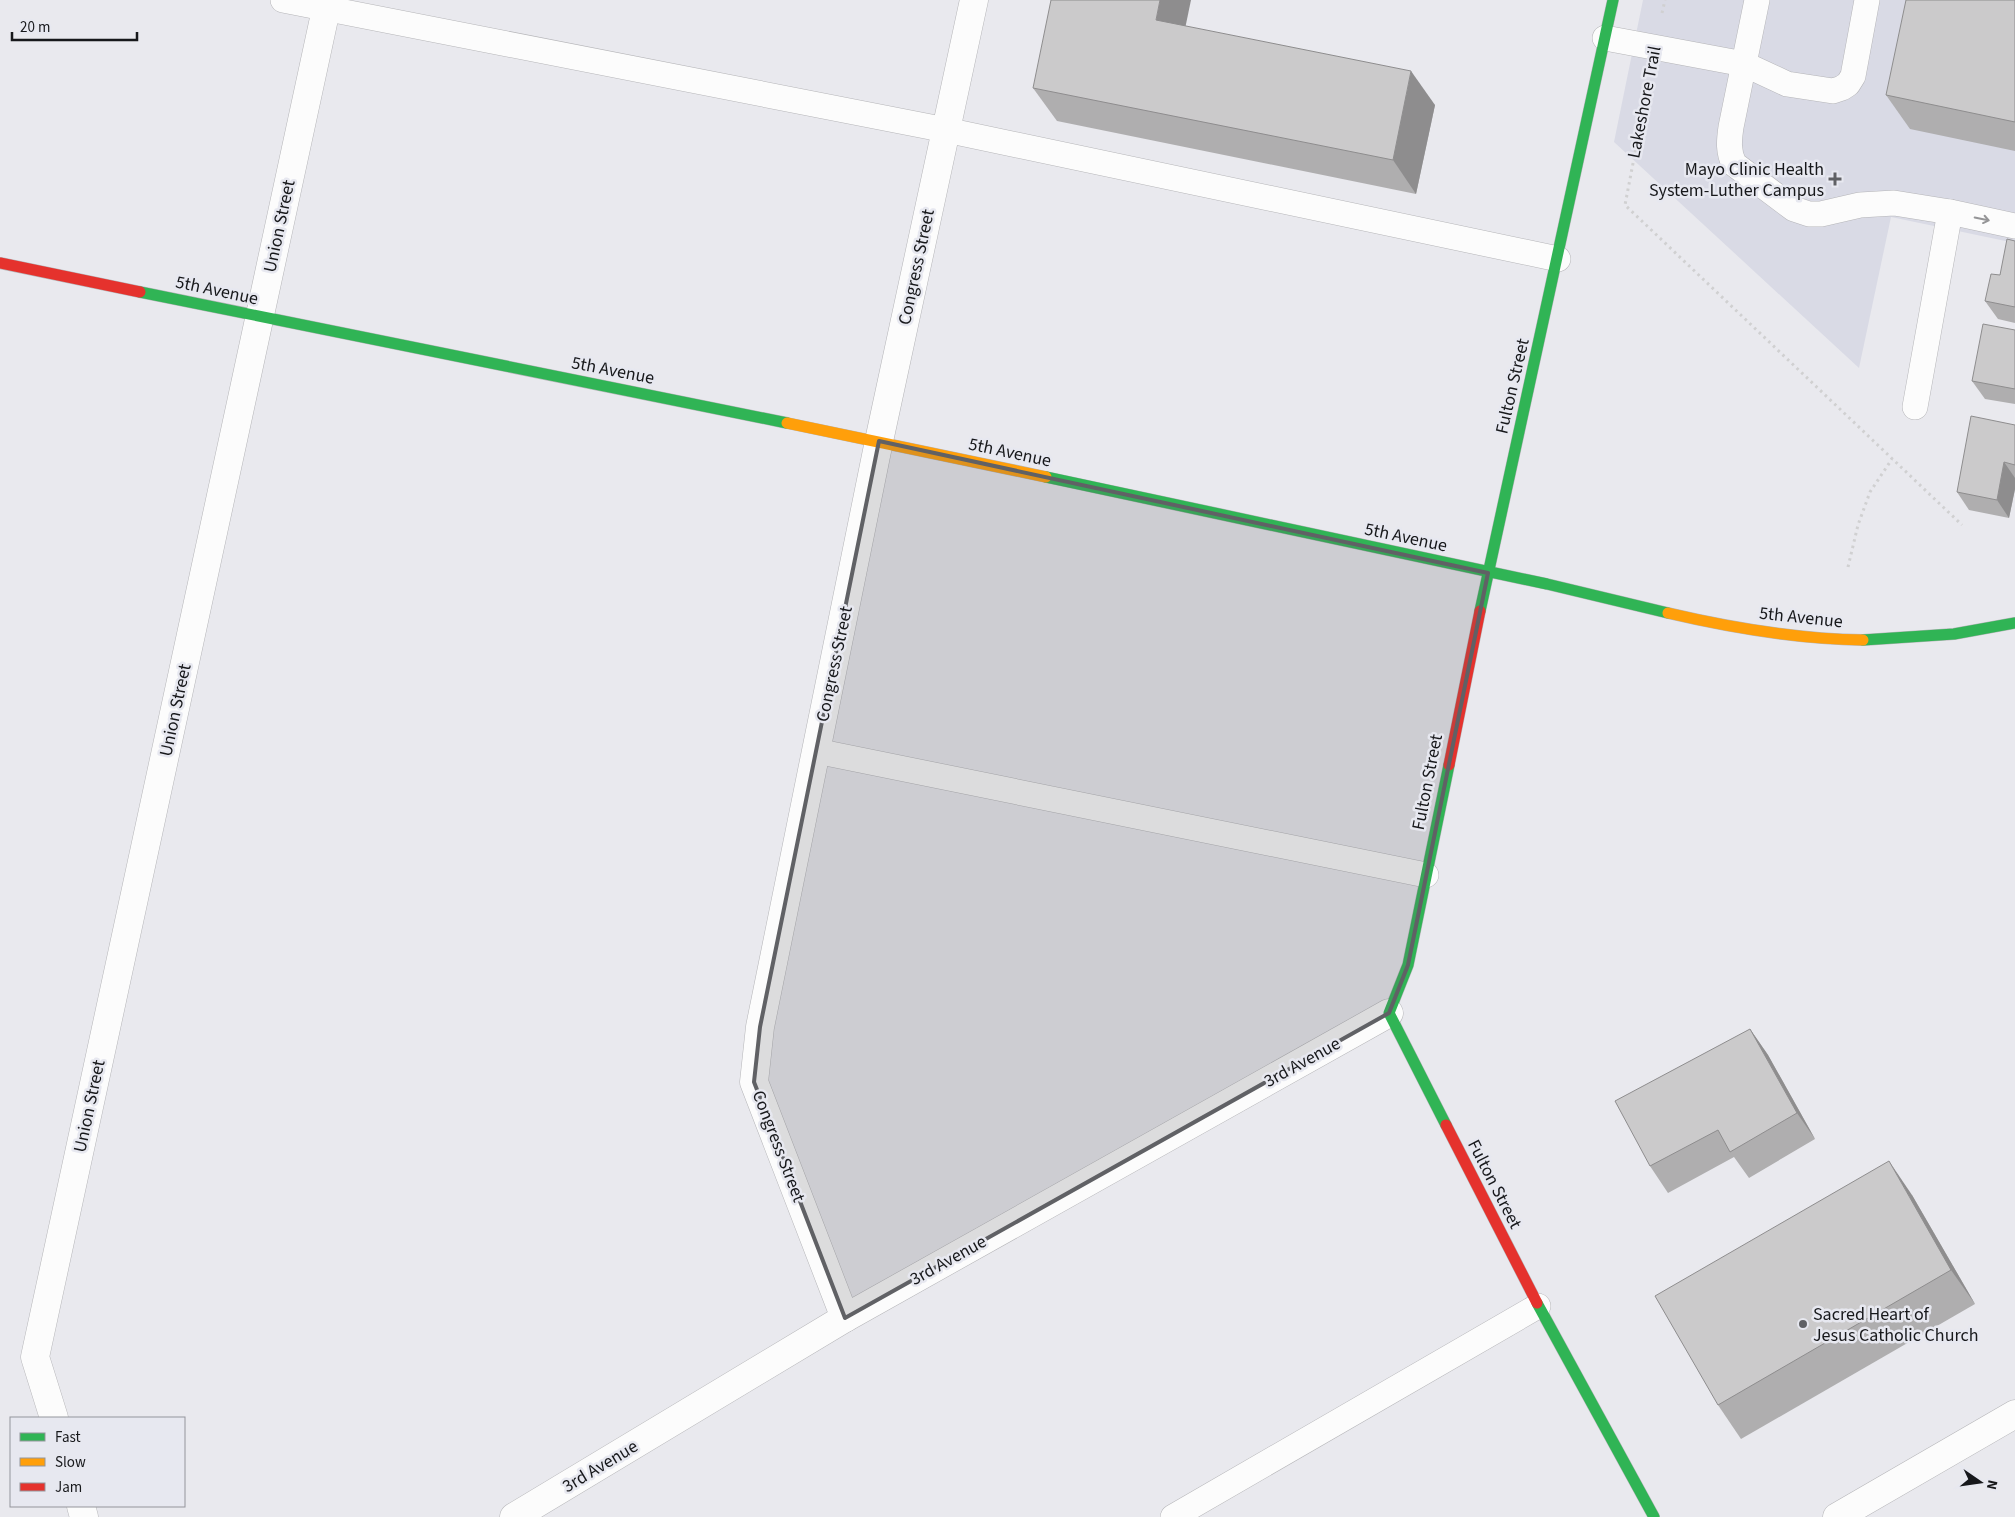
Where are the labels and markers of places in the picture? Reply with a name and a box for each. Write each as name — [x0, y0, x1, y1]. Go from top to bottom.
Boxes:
place label: Mayo Clinic Health System-Luther Campus — [1649, 157, 1824, 203]
marker: Mayo Clinic Health System-Luther Campus — [1828, 172, 1842, 186]
place label: Sacred Heart of Jesus Catholic Church — [1813, 1302, 1979, 1348]
marker: Sacred Heart of Jesus Catholic Church — [1797, 1318, 1809, 1330]

